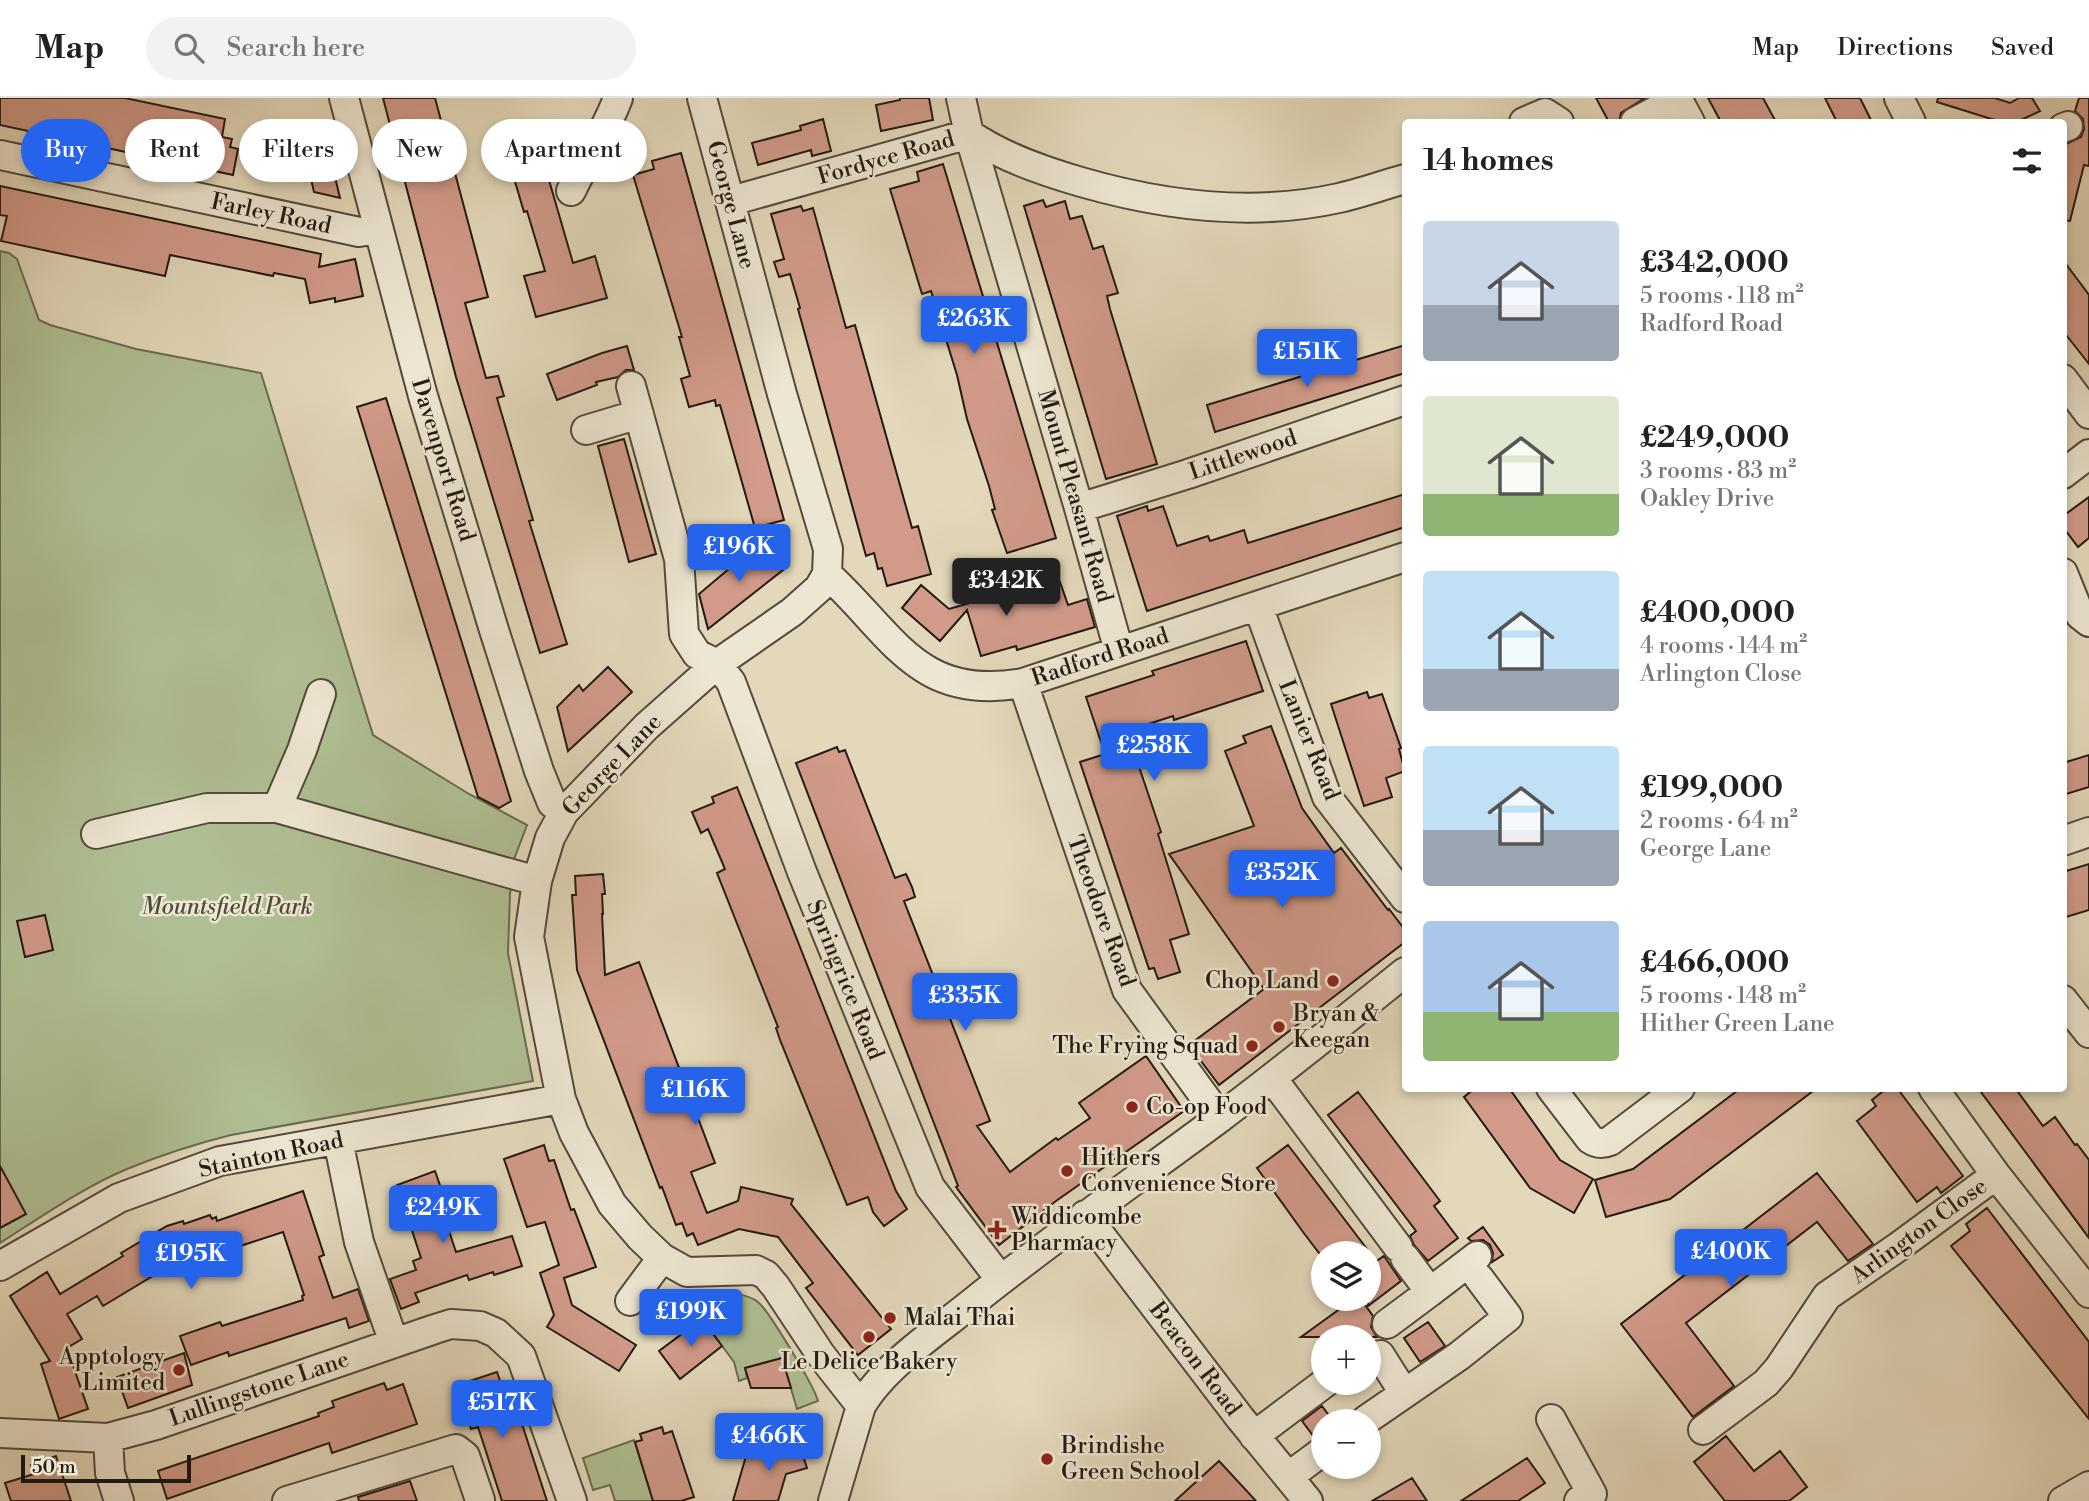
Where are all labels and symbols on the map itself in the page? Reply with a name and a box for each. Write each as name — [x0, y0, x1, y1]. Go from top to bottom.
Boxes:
street label: Fordyce Road — [814, 125, 958, 191]
street label: George Lane — [700, 138, 762, 272]
street label: Farley Road — [208, 188, 334, 240]
pin: £263K — [925, 296, 1023, 356]
pin: £151K — [1258, 330, 1356, 389]
street label: Davenport Road — [405, 375, 481, 545]
street label: Mount Pleasant Road — [1031, 386, 1119, 606]
street label: Littlewood — [1185, 424, 1301, 486]
pin: £196K — [690, 524, 788, 584]
pin: £342K — [957, 559, 1055, 618]
street label: Radford Road — [1028, 622, 1172, 692]
street label: Lanier Road — [1272, 676, 1346, 804]
street label: George Lane — [556, 708, 668, 822]
pin: £258K — [1105, 724, 1203, 783]
street label: Theodore Road — [1061, 831, 1141, 991]
pin: £352K — [1233, 850, 1331, 910]
park label: Mountsfield Park — [142, 893, 312, 921]
street label: Springrice Road — [800, 896, 890, 1064]
place label: Chop Land — [1205, 967, 1319, 995]
marker: Chop Land — [1325, 973, 1341, 989]
pin: £335K — [916, 974, 1014, 1033]
place label: Bryan & Keegan — [1292, 1000, 1380, 1054]
marker: Bryan & Keegan — [1271, 1019, 1287, 1035]
place label: The Frying Squad — [1052, 1032, 1238, 1060]
marker: The Frying Squad — [1244, 1038, 1260, 1054]
pin: £116K — [646, 1068, 744, 1127]
place label: Co-op Food — [1146, 1093, 1267, 1121]
marker: Co-op Food — [1124, 1099, 1140, 1115]
street label: Stainton Road — [196, 1126, 346, 1184]
place label: Hithers Convenience Store — [1081, 1144, 1276, 1198]
marker: Hithers Convenience Store — [1059, 1163, 1075, 1179]
street label: Arlington Close — [1845, 1172, 1993, 1290]
pin: £249K — [394, 1186, 492, 1245]
place label: Widdicombe Pharmacy — [1010, 1203, 1142, 1257]
marker: Widdicombe Pharmacy — [989, 1222, 1005, 1238]
pin: £400K — [1682, 1230, 1780, 1289]
pin: £195K — [142, 1232, 240, 1291]
pin: £199K — [642, 1290, 740, 1349]
street label: Beacon Road — [1142, 1296, 1247, 1422]
place label: Malai Thai — [904, 1304, 1015, 1332]
marker: Malai Thai — [882, 1310, 898, 1326]
marker: Le Delice Bakery — [861, 1329, 877, 1345]
place label: Apptology Limited — [58, 1343, 166, 1397]
street label: Lullingstone Lane — [165, 1345, 353, 1433]
place label: Le Delice Bakery — [781, 1348, 958, 1376]
marker: Apptology Limited — [171, 1362, 187, 1378]
pin: £517K — [453, 1380, 551, 1440]
pin: £466K — [720, 1414, 818, 1473]
place label: Brindishe Green School — [1060, 1432, 1201, 1486]
marker: Brindishe Green School — [1039, 1451, 1055, 1467]
scale bar — [21, 1452, 191, 1484]

